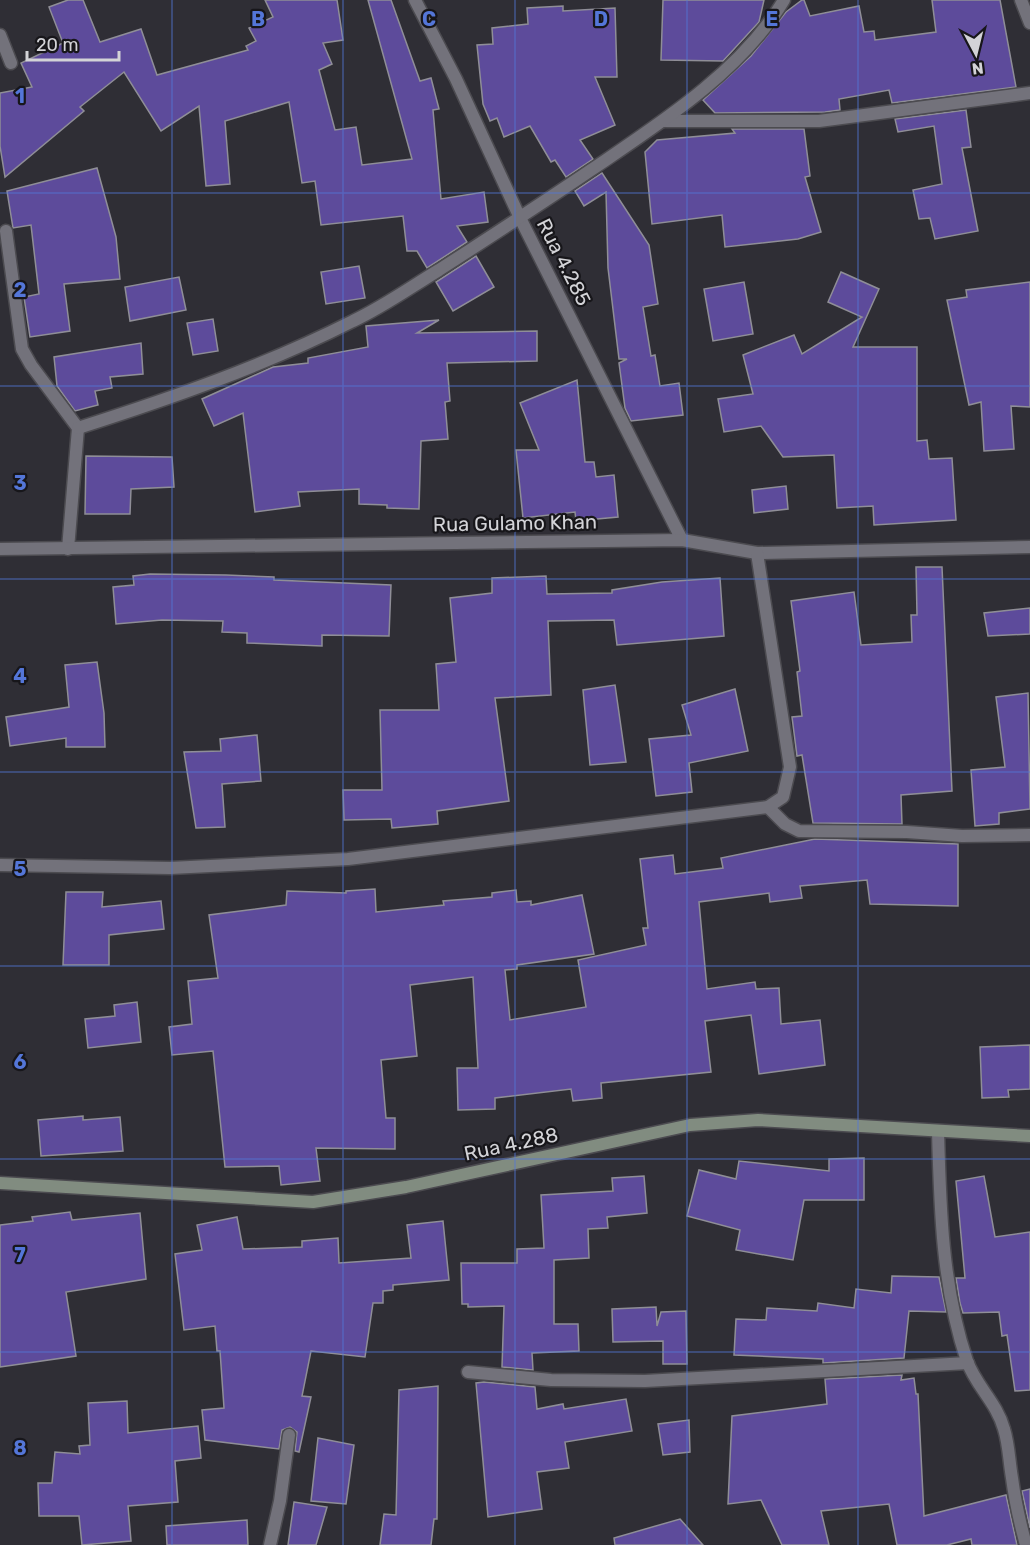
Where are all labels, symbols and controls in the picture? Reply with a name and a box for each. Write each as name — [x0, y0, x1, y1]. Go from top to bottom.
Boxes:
text: B — [251, 7, 265, 31]
text: C — [422, 7, 436, 31]
text: D — [594, 7, 608, 31]
text: E — [766, 7, 778, 31]
scale bar — [27, 24, 118, 62]
north arrow — [946, 24, 1006, 84]
text: 20 m — [36, 34, 78, 56]
text: N — [971, 58, 985, 79]
text: 1 — [15, 84, 25, 108]
street label: Rua 4.285 — [532, 214, 596, 310]
text: 2 — [14, 278, 27, 302]
text: 3 — [13, 471, 27, 495]
street label: Rua Gulamo Khan — [433, 510, 597, 536]
text: 4 — [13, 664, 27, 688]
text: 5 — [14, 857, 27, 881]
text: 6 — [13, 1050, 27, 1074]
street label: Rua 4.288 — [462, 1122, 560, 1166]
text: 7 — [14, 1243, 26, 1267]
text: 8 — [13, 1436, 27, 1460]

